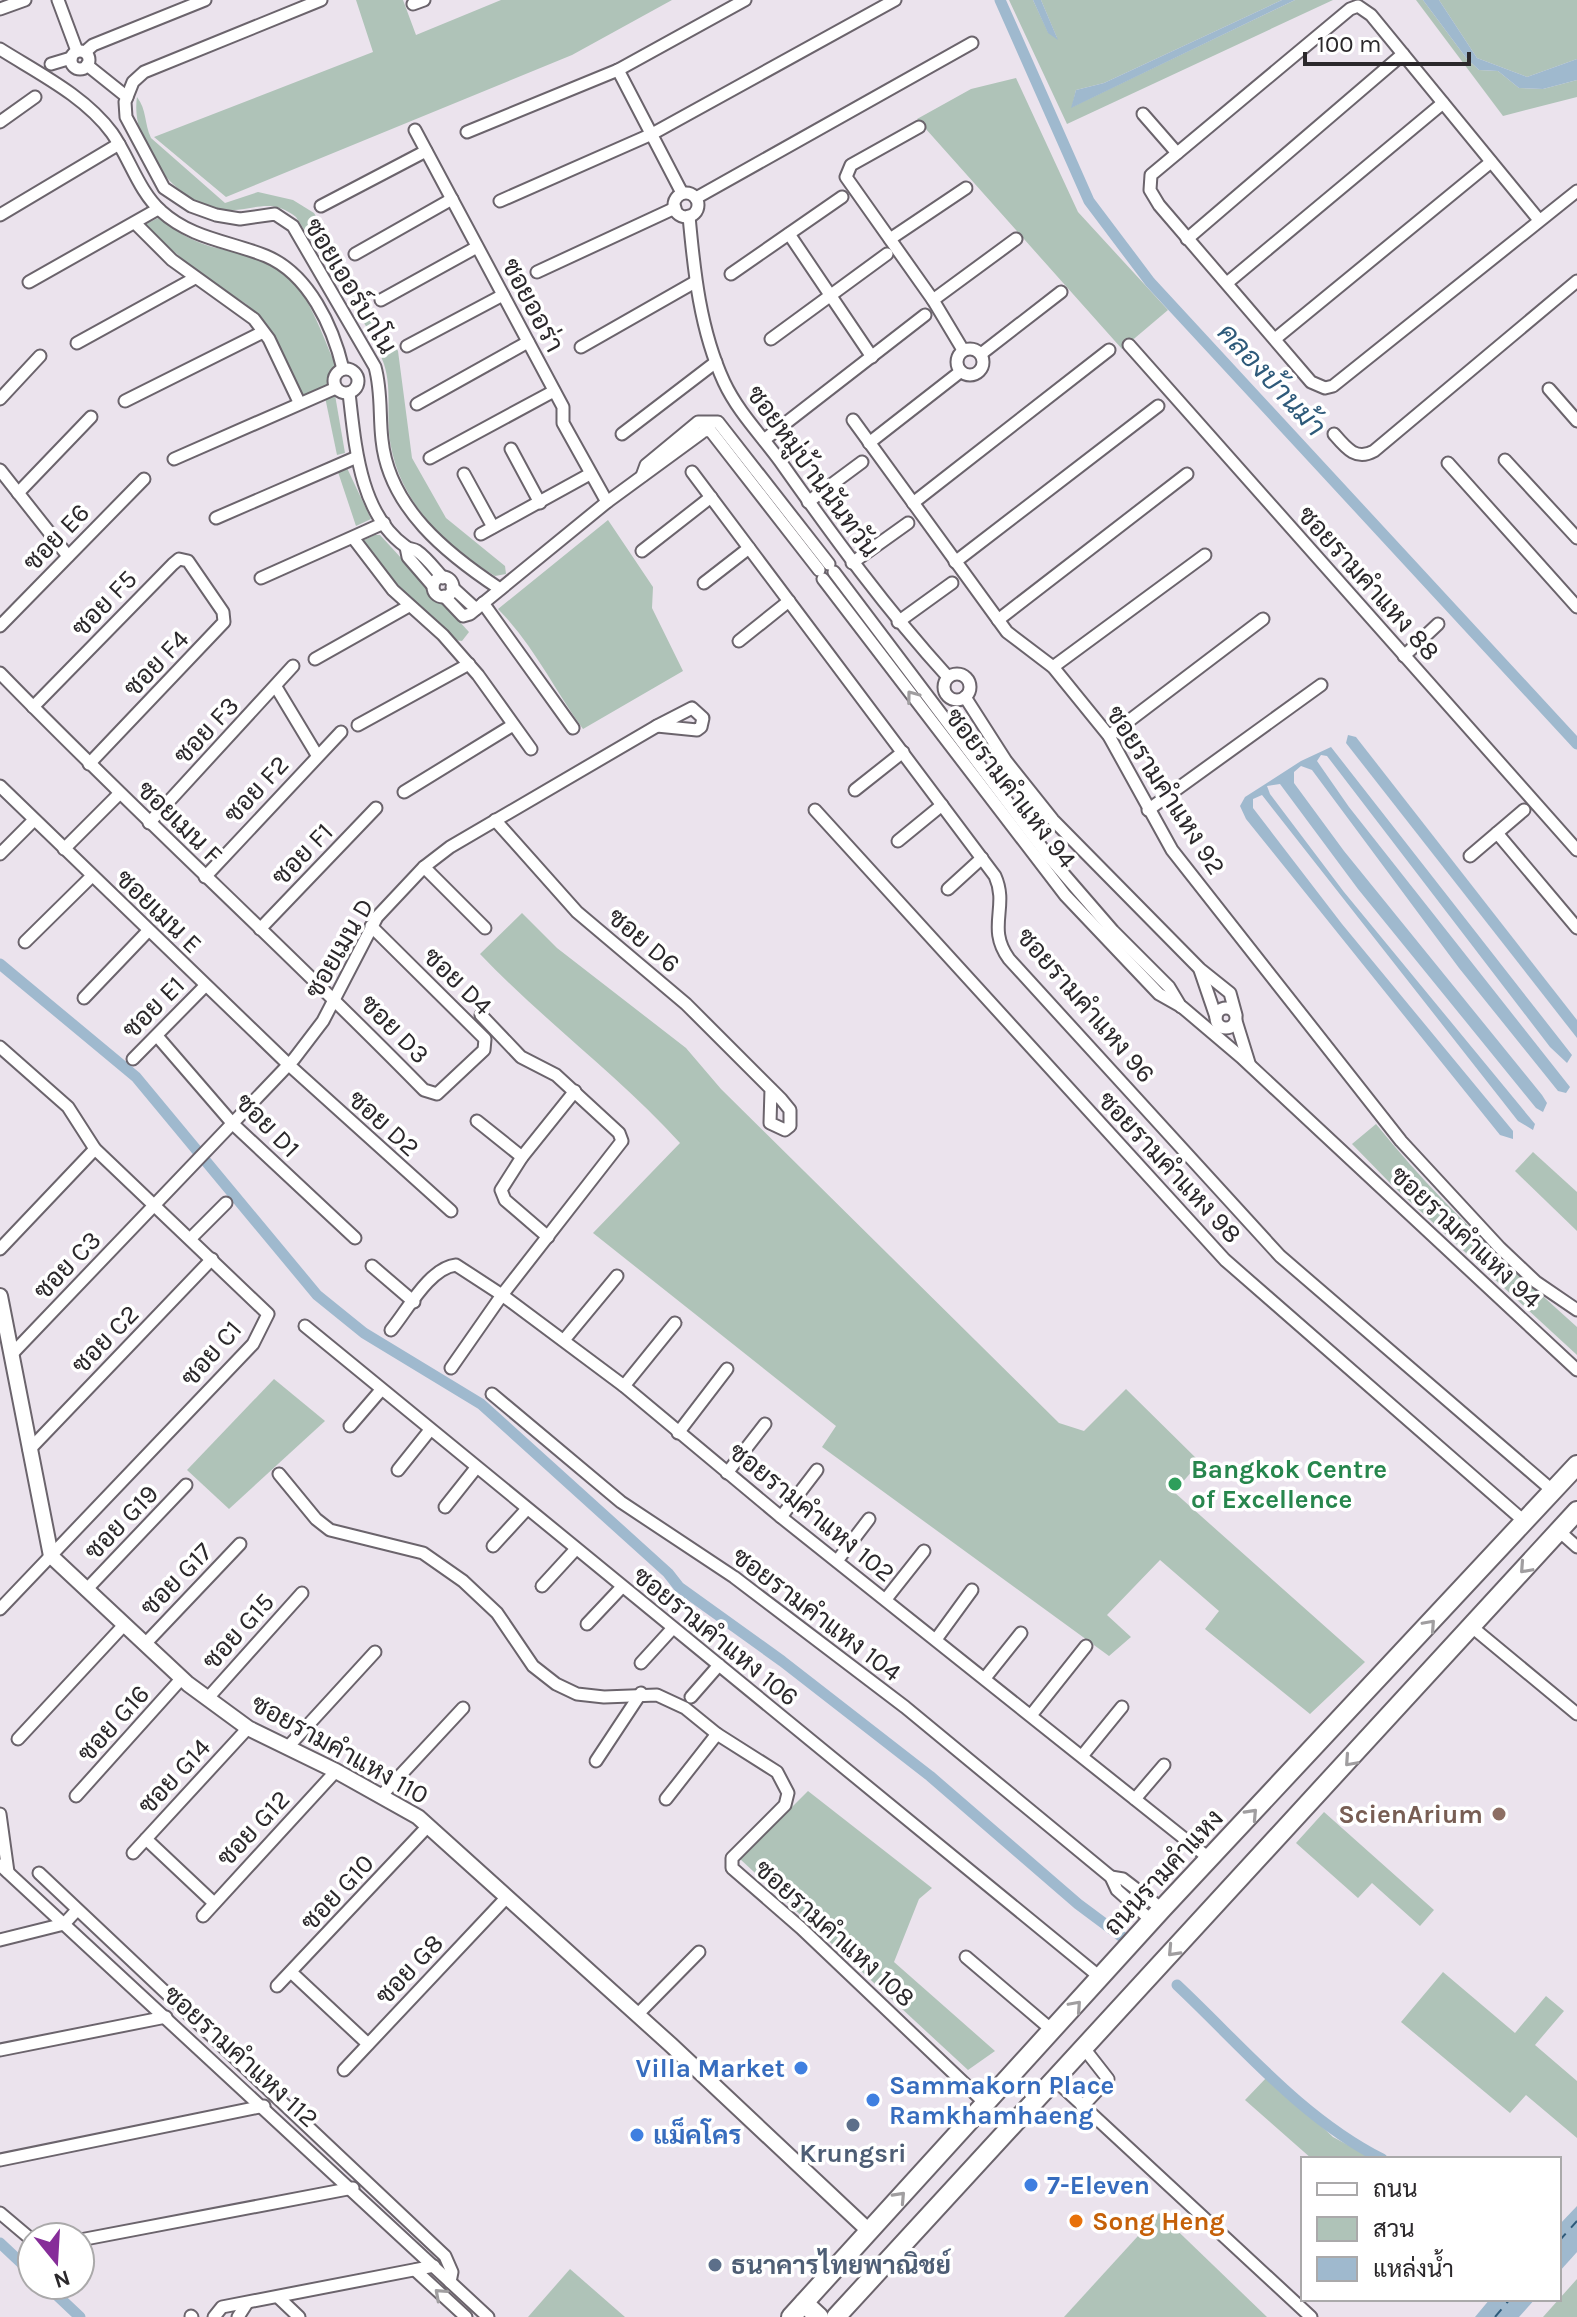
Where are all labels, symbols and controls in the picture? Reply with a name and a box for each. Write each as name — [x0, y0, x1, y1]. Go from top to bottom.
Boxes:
scale bar — [1305, 16, 1469, 66]
text: 100 m — [1317, 30, 1382, 58]
street label: ซอยเออร์บาโน — [298, 212, 405, 360]
street label: ซอยออร่า — [495, 253, 570, 357]
water label: คลองบ้านม้า — [1211, 314, 1334, 443]
street label: ซอยหมู่บ้านนันทวัน — [738, 379, 886, 564]
street label: ซอย E6 — [17, 497, 96, 578]
street label: ซอยรามคำแหง 88 — [1291, 500, 1446, 667]
street label: ซอย F5 — [65, 564, 144, 643]
street label: ซอย F4 — [117, 624, 195, 703]
street label: ซอย F3 — [167, 690, 245, 771]
one-way arrow — [907, 690, 922, 704]
street label: ซอยรามคําแหง 92 — [1099, 700, 1232, 881]
street label: ซอยรามคําแหง 94 — [938, 702, 1083, 875]
street label: ซอย F2 — [217, 749, 295, 830]
street label: ซอยเมน F — [131, 774, 229, 871]
street label: ซอย F1 — [265, 817, 339, 892]
street label: ซอยเมน E — [109, 863, 208, 960]
street label: ซอยเมน D — [298, 893, 380, 1004]
street label: ซอย D6 — [601, 901, 686, 979]
street label: ซอยรามคําแหง 96 — [1010, 922, 1161, 1089]
street label: ซอย D4 — [417, 941, 499, 1022]
street label: ซอย E1 — [116, 970, 191, 1045]
street label: ซอย D3 — [354, 988, 436, 1070]
street label: ซอย D2 — [342, 1084, 425, 1163]
street label: ซอยรามคําแหง 98 — [1091, 1085, 1248, 1250]
street label: ซอย D1 — [229, 1087, 306, 1164]
street label: ซอยรามคําแหง 94 — [1384, 1160, 1547, 1315]
street label: ซอย C3 — [27, 1225, 108, 1306]
street label: ซอย C2 — [65, 1299, 145, 1380]
street label: ซอย C1 — [174, 1314, 248, 1393]
street label: ซอยรามคําแหง 102 — [723, 1436, 901, 1589]
place label: Bangkok Centre of Excellence — [1191, 1454, 1387, 1515]
marker: Bangkok Centre of Excellence — [1166, 1475, 1184, 1493]
street label: ซอย G19 — [78, 1478, 165, 1566]
street label: ซอย G17 — [134, 1536, 219, 1622]
street label: ซอยรามคําแหง 104 — [726, 1541, 907, 1688]
one-way arrow — [1520, 1559, 1534, 1574]
street label: ซอยรามคําแหง 106 — [627, 1560, 805, 1713]
street label: ซอย G15 — [196, 1587, 281, 1676]
one-way arrow — [1420, 1619, 1434, 1634]
street label: ซอย G16 — [71, 1679, 156, 1768]
street label: ซอยรามคำแหง 110 — [246, 1688, 434, 1811]
street label: ซอย G14 — [132, 1732, 217, 1821]
one-way arrow — [1345, 1751, 1359, 1766]
street label: ซอย G12 — [210, 1784, 296, 1873]
place label: ScienArium — [1338, 1799, 1483, 1830]
street label: ถนนรามคำแหง — [1097, 1803, 1230, 1942]
marker: ScienArium — [1490, 1805, 1508, 1823]
one-way arrow — [1242, 1809, 1257, 1823]
street label: ซอย G10 — [294, 1848, 380, 1937]
street label: ซอยรามคำแหง 108 — [748, 1853, 921, 2014]
street label: ซอย G8 — [369, 1928, 450, 2011]
one-way arrow — [1167, 1942, 1182, 1956]
street label: ซอยรามคำแหง 112 — [157, 1979, 324, 2134]
one-way arrow — [1066, 2000, 1081, 2015]
place label: Villa Market — [636, 2053, 785, 2084]
marker: Villa Market — [792, 2059, 810, 2077]
place label: Sammakorn Place Ramkhamhaeng — [889, 2070, 1114, 2131]
marker: Sammakorn Place Ramkhamhaeng — [864, 2091, 882, 2109]
marker: Krungsri — [844, 2116, 862, 2134]
place label: แม็คโคร — [653, 2117, 741, 2151]
marker: แม็คโคร — [628, 2126, 646, 2144]
place label: Krungsri — [799, 2138, 907, 2169]
legend — [1301, 2157, 1561, 2301]
place label: 7-Eleven — [1047, 2170, 1150, 2201]
text: ถนน — [1373, 2175, 1418, 2203]
marker: 7-Eleven — [1022, 2176, 1040, 2194]
one-way arrow — [890, 2192, 905, 2206]
place label: Song Heng — [1092, 2206, 1225, 2237]
marker: Song Heng — [1067, 2212, 1085, 2230]
text: สวน — [1373, 2215, 1415, 2243]
north arrow — [16, 2221, 96, 2301]
place label: ธนาคารไทยพาณิชย์ — [731, 2248, 952, 2281]
text: แหล่งน้ำ — [1373, 2249, 1454, 2283]
marker: ธนาคารไทยพาณิชย์ — [706, 2256, 724, 2274]
text: N — [50, 2264, 73, 2294]
one-way arrow — [435, 2288, 449, 2303]

